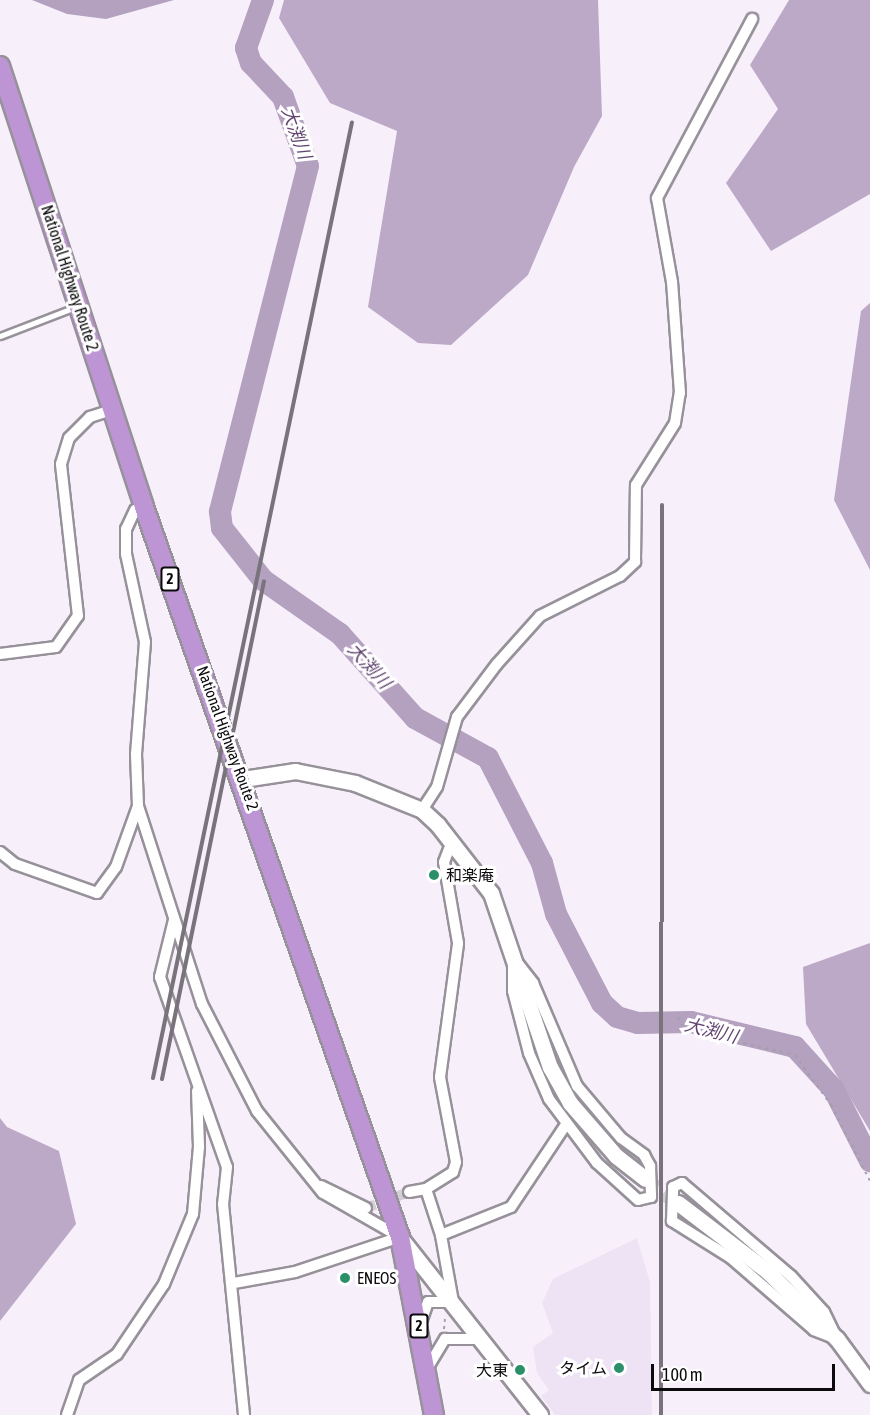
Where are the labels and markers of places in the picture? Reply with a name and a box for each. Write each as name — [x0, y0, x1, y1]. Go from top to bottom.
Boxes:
place label: 和楽庵 — [446, 865, 494, 885]
marker: 和楽庵 — [427, 868, 441, 882]
place label: ENEOS — [357, 1268, 396, 1288]
marker: ENEOS — [338, 1271, 352, 1285]
place label: タイム — [559, 1358, 607, 1378]
place label: 大東 — [476, 1360, 508, 1380]
marker: タイム — [612, 1361, 626, 1375]
marker: 大東 — [513, 1363, 527, 1377]

